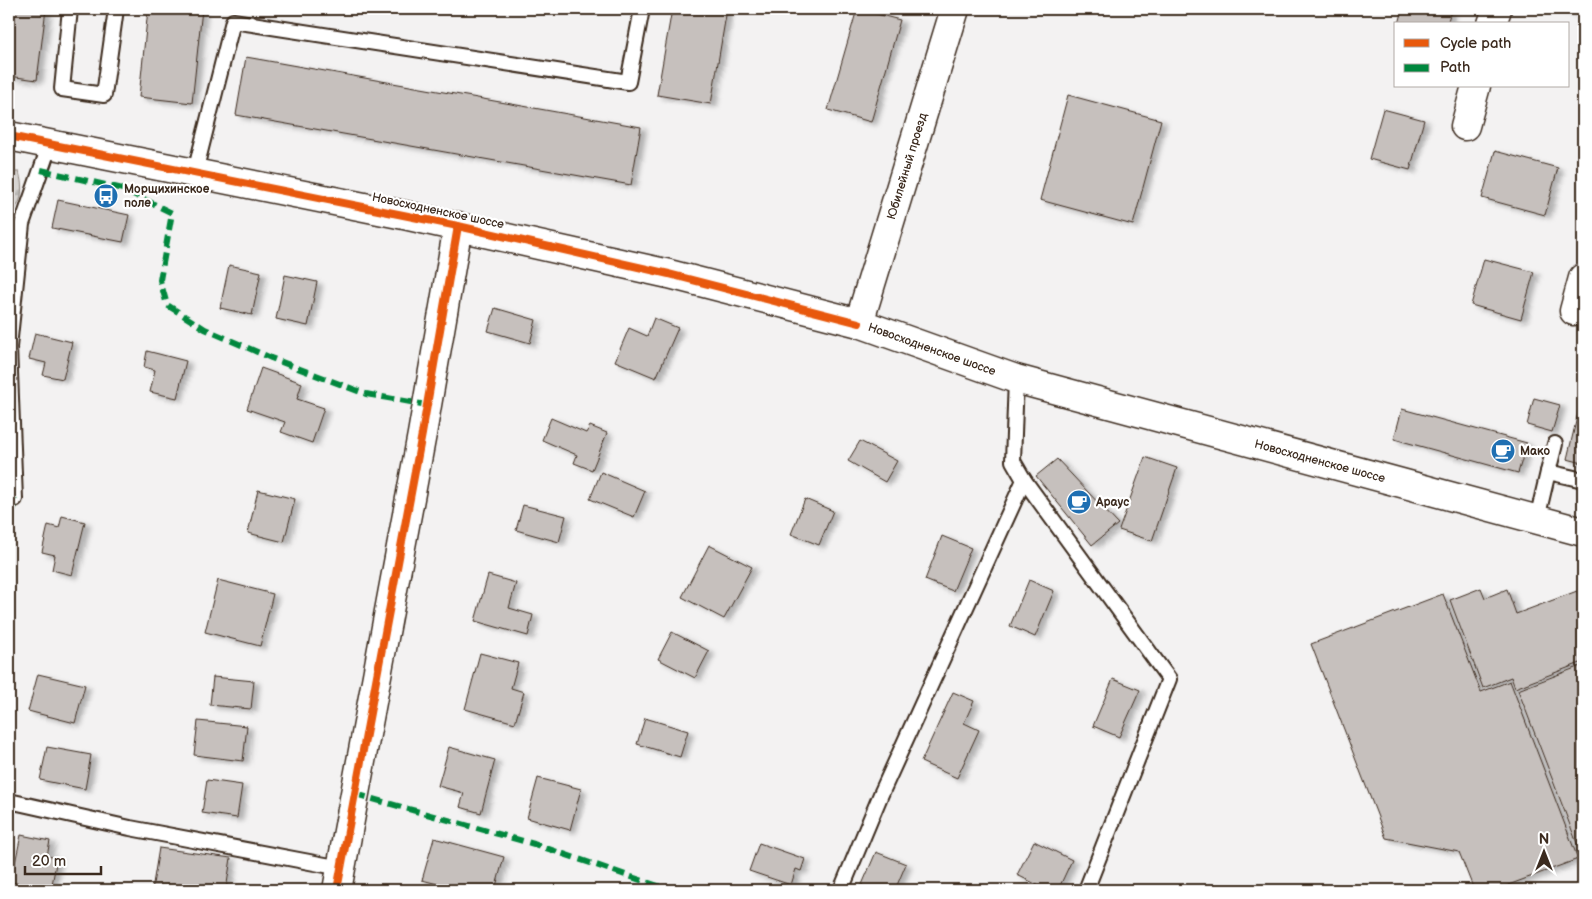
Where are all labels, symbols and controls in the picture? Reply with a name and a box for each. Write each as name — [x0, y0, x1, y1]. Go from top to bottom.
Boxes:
legend — [1394, 22, 1570, 88]
text: Cycle path — [1440, 34, 1511, 53]
text: Path — [1440, 58, 1470, 77]
street label: Юбилейный проезд — [884, 110, 931, 221]
place label: Морщихинское поле — [124, 182, 210, 211]
bus stop icon: Морщихинское поле — [93, 183, 119, 209]
street label: Новосходненское шоссе — [371, 190, 506, 232]
street label: Новосходненское шоссе — [866, 319, 998, 379]
street label: Новосходненское шоссе — [1253, 436, 1387, 486]
cafe icon: Мако — [1490, 438, 1516, 464]
place label: Мако — [1520, 444, 1550, 459]
cafe icon: Араус — [1066, 489, 1092, 515]
place label: Араус — [1095, 495, 1129, 510]
north arrow — [1520, 826, 1570, 876]
text: N — [1539, 831, 1549, 848]
scale bar — [25, 844, 101, 876]
text: 20 m — [32, 852, 66, 871]

